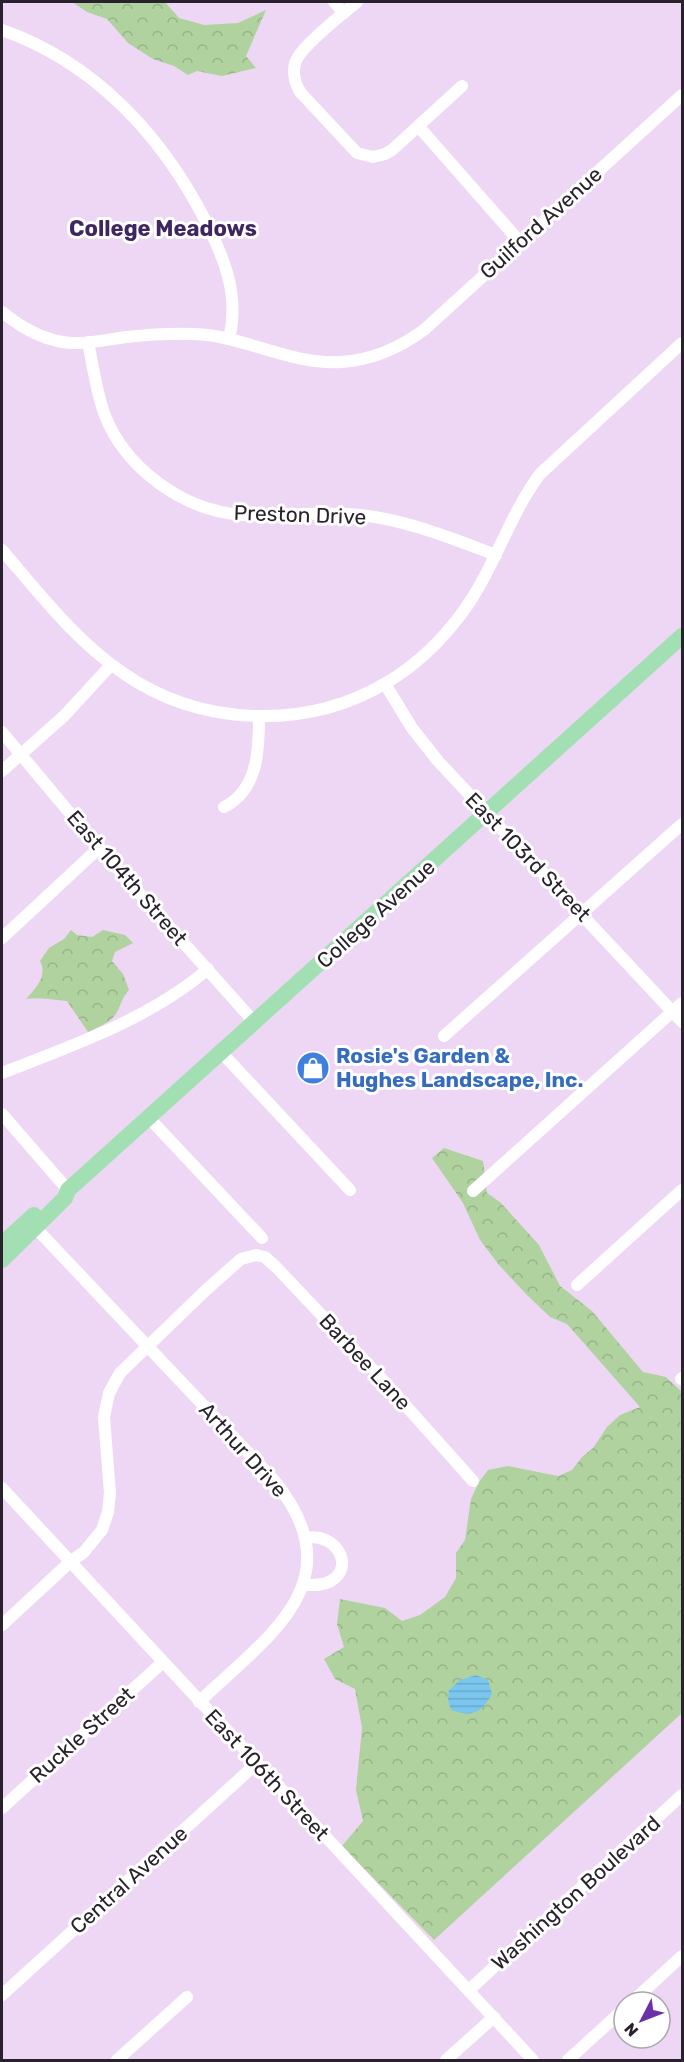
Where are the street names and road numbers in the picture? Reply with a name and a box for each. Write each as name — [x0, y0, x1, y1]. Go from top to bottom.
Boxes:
street label: Guilford Avenue — [475, 161, 607, 284]
street label: Preston Drive — [233, 500, 367, 529]
street label: East 103rd Street — [461, 787, 596, 926]
street label: East 104th Street — [62, 805, 193, 950]
street label: College Avenue — [311, 854, 440, 973]
street label: Barbee Lane — [314, 1308, 416, 1415]
street label: Arthur Drive — [194, 1397, 292, 1502]
street label: Ruckle Street — [24, 1681, 139, 1788]
street label: East 106th Street — [200, 1704, 335, 1845]
street label: Washington Boulevard — [486, 1810, 665, 1975]
street label: Central Avenue — [65, 1820, 192, 1939]

